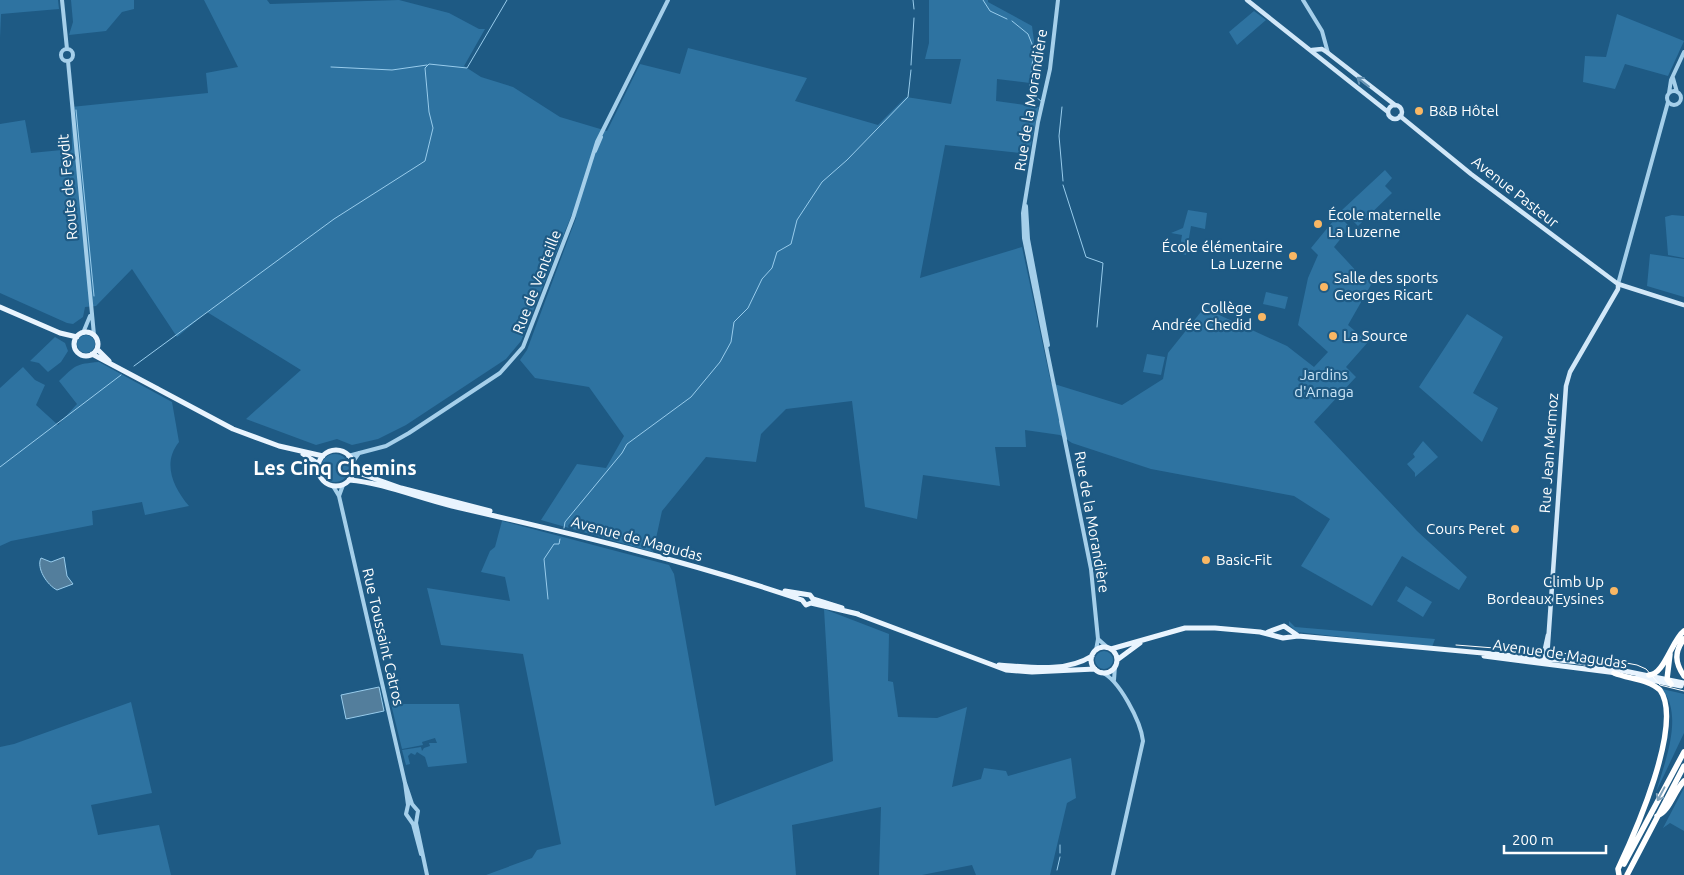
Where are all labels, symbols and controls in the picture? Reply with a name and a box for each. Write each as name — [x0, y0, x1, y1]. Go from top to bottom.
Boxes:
street label: Rue de la Morandière — [1011, 28, 1050, 172]
one-way arrow — [1357, 77, 1370, 88]
place label: B&B Hôtel — [1429, 102, 1499, 119]
marker: B&B Hôtel — [1413, 105, 1425, 117]
street label: Route de Feydit — [54, 133, 81, 241]
street label: Avenue Pasteur — [1469, 152, 1562, 231]
place label: École maternelle La Luzerne — [1328, 206, 1441, 240]
marker: École maternelle La Luzerne — [1312, 218, 1324, 230]
street label: Rue de Venteille — [509, 227, 564, 336]
place label: École élémentaire La Luzerne — [1162, 238, 1283, 272]
marker: École élémentaire La Luzerne — [1287, 250, 1299, 262]
place label: Salle des sports Georges Ricart — [1334, 269, 1438, 303]
marker: Salle des sports Georges Ricart — [1318, 281, 1330, 293]
place label: Collège Andrée Chedid — [1152, 299, 1252, 333]
marker: Collège Andrée Chedid — [1256, 311, 1268, 323]
place label: La Source — [1343, 327, 1408, 344]
marker: La Source — [1327, 330, 1339, 342]
park label: Jardins d'Arnaga — [1294, 366, 1354, 400]
street label: Rue Jean Mermoz — [1536, 392, 1561, 514]
street label: Rue de la Morandière — [1072, 450, 1113, 594]
district label: Les Cinq Chemins — [253, 456, 417, 479]
street label: Avenue de Magudas — [570, 513, 705, 564]
place label: Cours Peret — [1426, 520, 1505, 537]
marker: Cours Peret — [1509, 523, 1521, 535]
place label: Basic-Fit — [1216, 551, 1272, 568]
marker: Basic-Fit — [1200, 554, 1212, 566]
street label: Rue Toussaint Catros — [359, 566, 408, 707]
place label: Climb Up Bordeaux Eysines — [1487, 573, 1604, 607]
marker: Climb Up Bordeaux Eysines — [1608, 585, 1620, 597]
street label: Avenue de Magudas — [1492, 636, 1628, 671]
one-way arrow — [1656, 787, 1666, 802]
scale bar — [1504, 822, 1606, 854]
text: 200 m — [1512, 831, 1554, 848]

